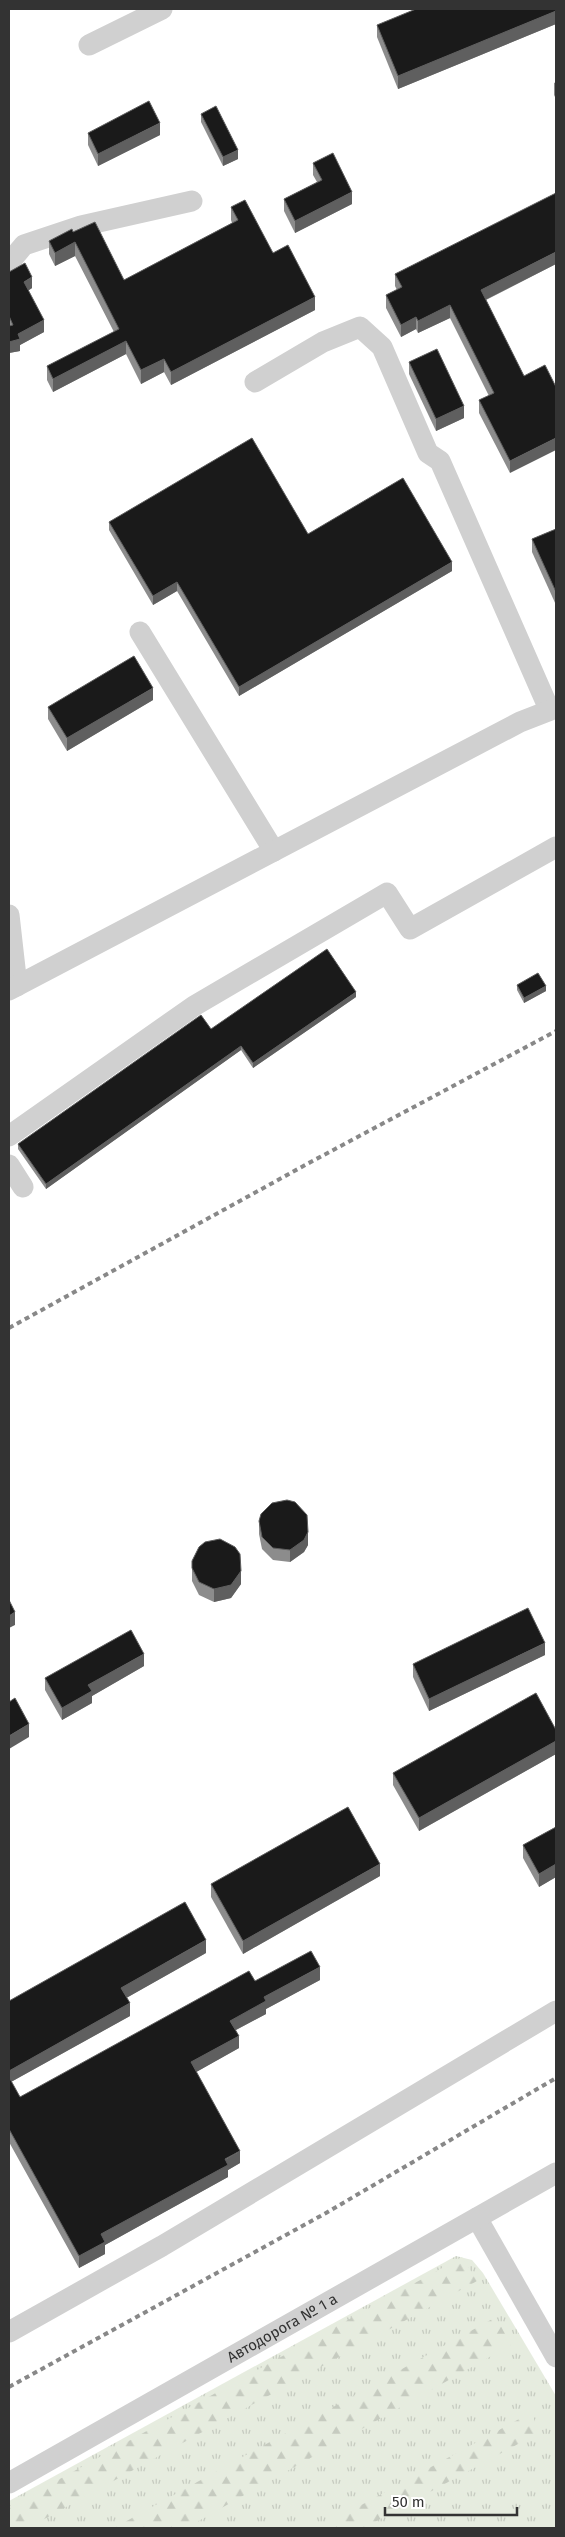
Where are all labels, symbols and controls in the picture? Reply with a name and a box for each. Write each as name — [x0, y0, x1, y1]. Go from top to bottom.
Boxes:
street label: Автодорога № 1 а — [224, 2290, 341, 2367]
scale bar — [385, 2484, 518, 2516]
text: 50 m — [392, 2493, 425, 2511]

